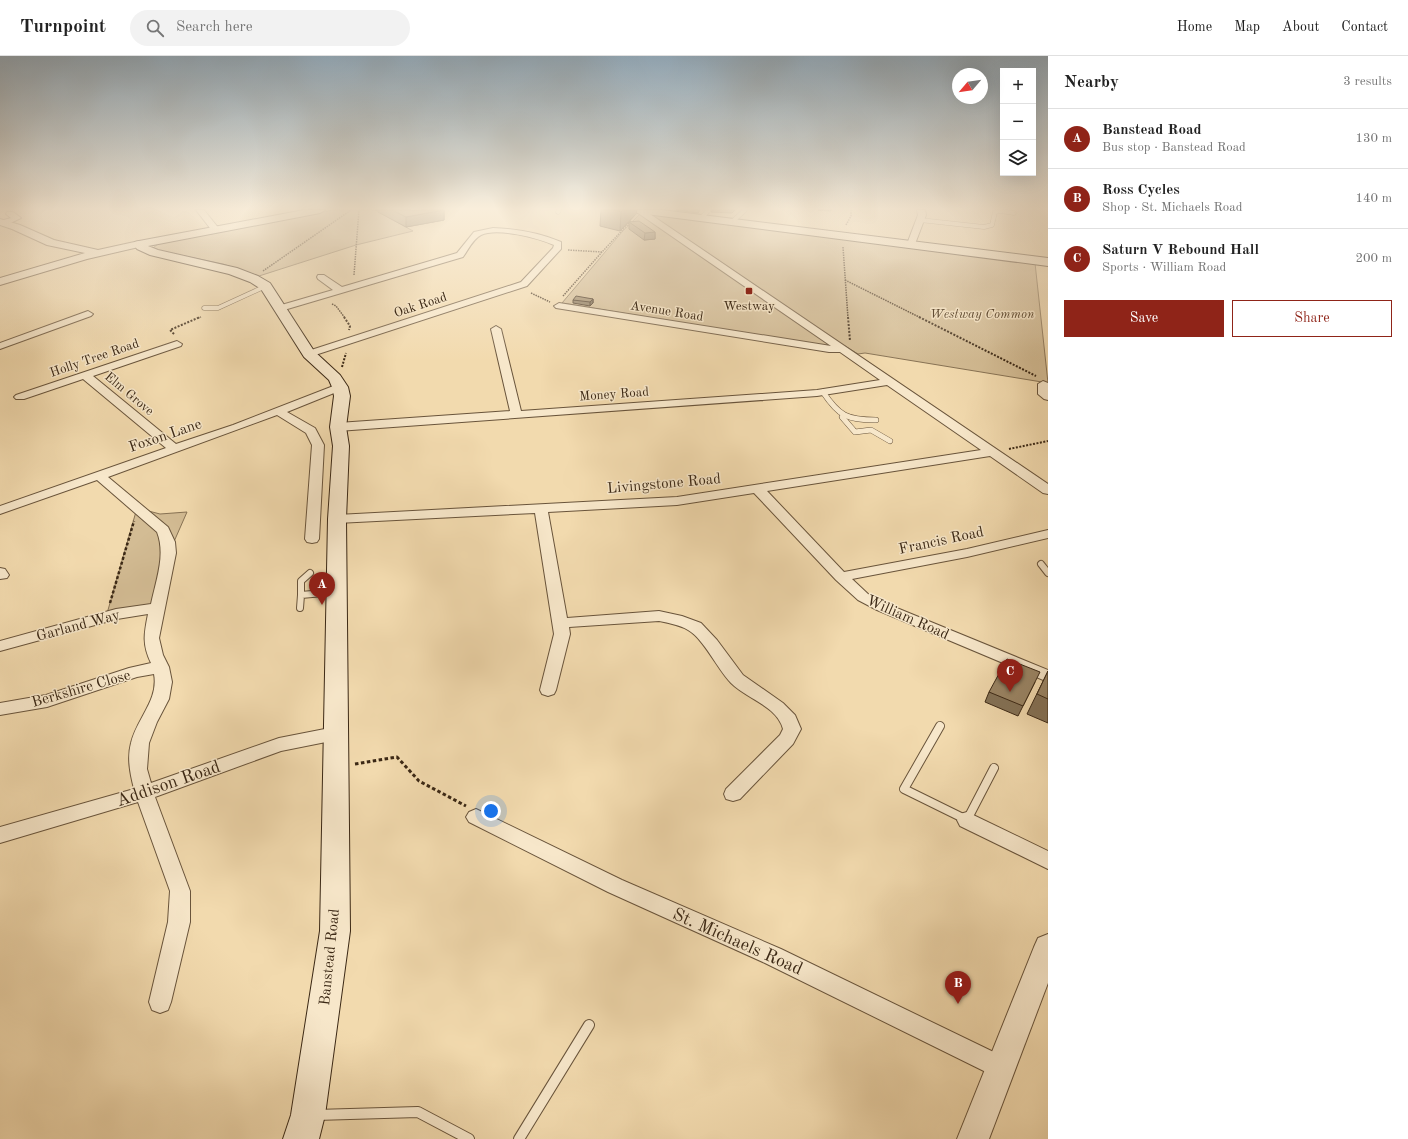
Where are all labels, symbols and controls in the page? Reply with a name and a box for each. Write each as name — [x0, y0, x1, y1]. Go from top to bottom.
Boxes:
search box — [130, 10, 410, 46]
icon: search — [144, 17, 166, 39]
text: Turnpoint — [20, 18, 106, 37]
text: Search here — [176, 20, 253, 35]
text: Home — [1177, 20, 1212, 34]
text: Map — [1234, 20, 1260, 34]
text: About — [1282, 20, 1319, 34]
text: Contact — [1341, 20, 1388, 34]
north arrow — [952, 68, 988, 104]
map controls — [1000, 68, 1036, 176]
button: + — [1000, 68, 1036, 104]
text: Nearby — [1064, 74, 1119, 91]
text: 3 results — [1343, 75, 1392, 88]
button: − — [1000, 104, 1036, 140]
text: Banstead Road — [1102, 123, 1202, 138]
text: A — [1072, 132, 1082, 145]
text: 130 m — [1355, 132, 1392, 145]
button: layers — [1000, 140, 1036, 176]
text: Bus stop · Banstead Road — [1102, 141, 1246, 154]
text: Ross Cycles — [1102, 183, 1180, 198]
text: B — [1072, 192, 1082, 205]
text: 140 m — [1355, 192, 1392, 205]
text: Shop · St. Michaels Road — [1102, 201, 1242, 214]
text: Saturn V Rebound Hall — [1102, 243, 1259, 258]
text: C — [1073, 252, 1081, 265]
text: 200 m — [1355, 252, 1392, 265]
text: Sports · William Road — [1102, 261, 1226, 274]
marker: Westway — [744, 286, 754, 296]
street label: Oak Road — [392, 291, 449, 320]
street label: Avenue Road — [629, 299, 704, 324]
place label: Westway — [723, 300, 775, 313]
button: Save — [1064, 300, 1224, 337]
button: Share — [1232, 300, 1392, 337]
park label: Westway Common — [930, 308, 1035, 321]
street label: Holly Tree Road — [48, 337, 141, 380]
street label: Elm Grove — [102, 370, 156, 418]
street label: Money Road — [579, 386, 650, 403]
street label: Foxon Lane — [127, 417, 204, 456]
street label: Livingstone Road — [607, 472, 722, 497]
street label: Francis Road — [897, 525, 985, 558]
pin: A — [309, 572, 335, 605]
street label: William Road — [864, 594, 951, 643]
street label: Garland Way — [35, 608, 122, 645]
pin: C — [997, 659, 1023, 692]
street label: Berkshire Close — [30, 668, 133, 711]
street label: Addison Road — [114, 758, 223, 810]
your location — [481, 801, 501, 821]
street label: St. Michaels Road — [670, 905, 805, 979]
street label: Banstead Road — [318, 908, 343, 1006]
pin: B — [945, 971, 971, 1004]

